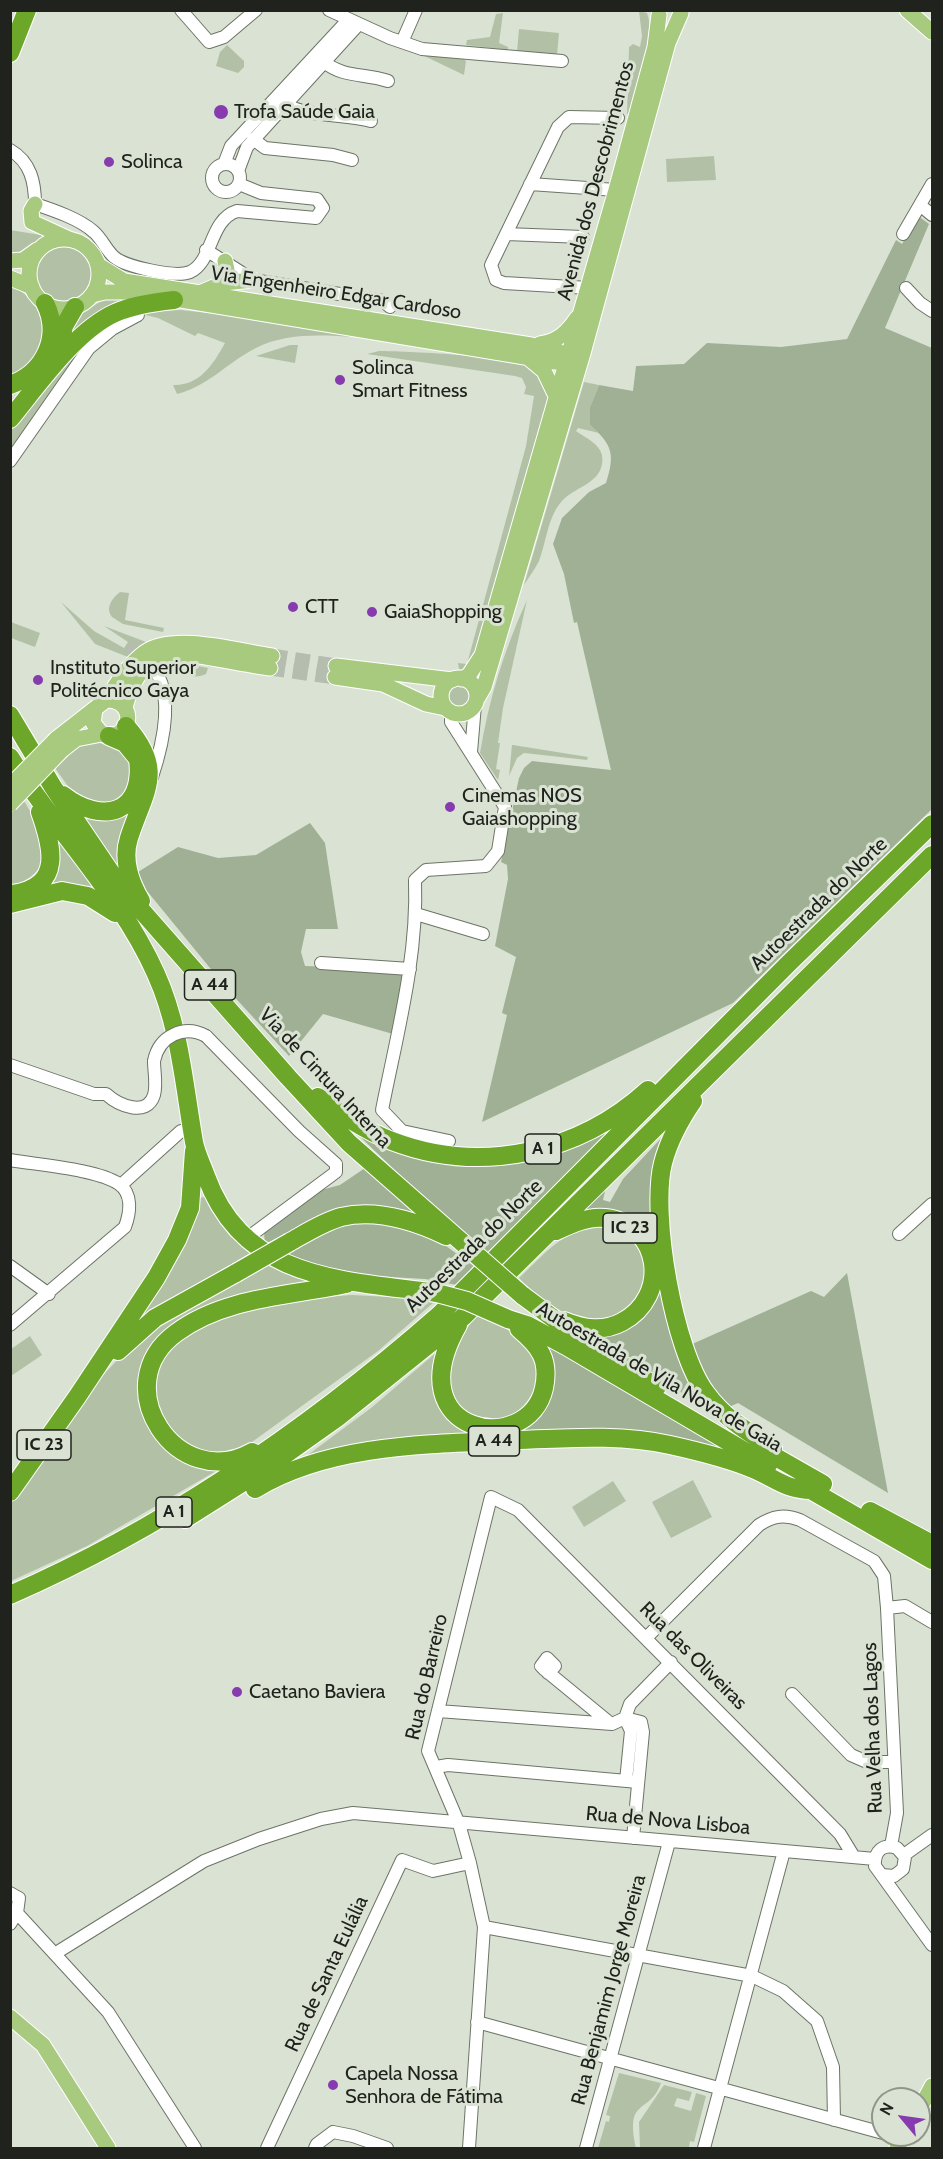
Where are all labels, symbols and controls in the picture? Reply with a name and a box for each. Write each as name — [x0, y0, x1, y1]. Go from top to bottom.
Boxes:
street label: Avenida dos Descobrimentos — [553, 59, 639, 303]
place label: Trofa Saúde Gaia — [234, 100, 375, 124]
marker: Trofa Saúde Gaia — [212, 103, 230, 121]
place label: Solinca — [121, 150, 182, 174]
marker: Solinca — [102, 155, 116, 169]
street label: Via Engenheiro Edgar Cardoso — [209, 261, 463, 325]
place label: Solinca Smart Fitness — [352, 356, 468, 403]
marker: Solinca Smart Fitness — [333, 373, 347, 387]
place label: CTT — [305, 595, 339, 619]
marker: CTT — [286, 600, 300, 614]
place label: GaiaShopping — [384, 600, 502, 624]
marker: GaiaShopping — [365, 605, 379, 619]
place label: Instituto Superior Politécnico Gaya — [50, 656, 196, 703]
marker: Instituto Superior Politécnico Gaya — [31, 673, 45, 687]
place label: Cinemas NOS Gaiashopping — [462, 784, 582, 831]
marker: Cinemas NOS Gaiashopping — [443, 800, 457, 814]
street label: Autoestrada do Norte — [746, 832, 892, 976]
road number: A 44 — [184, 970, 236, 1000]
street label: Via de Cintura Interna — [254, 1003, 396, 1153]
road number: A 1 — [525, 1134, 561, 1164]
street label: Autoestrada do Norte — [401, 1174, 547, 1318]
road number: IC 23 — [603, 1213, 657, 1243]
street label: Autoestrada de Vila Nova de Gaia — [532, 1297, 786, 1457]
road number: A 44 — [468, 1426, 520, 1456]
road number: IC 23 — [17, 1430, 71, 1460]
road number: A 1 — [156, 1497, 192, 1527]
street label: Rua das Oliveiras — [634, 1597, 752, 1715]
street label: Rua do Barreiro — [401, 1612, 453, 1742]
street label: Rua Velha dos Lagos — [858, 1642, 888, 1814]
place label: Caetano Baviera — [249, 1680, 385, 1704]
marker: Caetano Baviera — [230, 1685, 244, 1699]
street label: Rua de Nova Lisboa — [585, 1802, 751, 1840]
street label: Rua Benjamim Jorge Moreira — [567, 1872, 651, 2108]
street label: Rua de Santa Eulália — [280, 1892, 374, 2056]
place label: Capela Nossa Senhora de Fátima — [345, 2062, 503, 2109]
marker: Capela Nossa Senhora de Fátima — [326, 2078, 340, 2092]
north arrow — [871, 2087, 931, 2147]
text: N — [876, 2099, 898, 2119]

